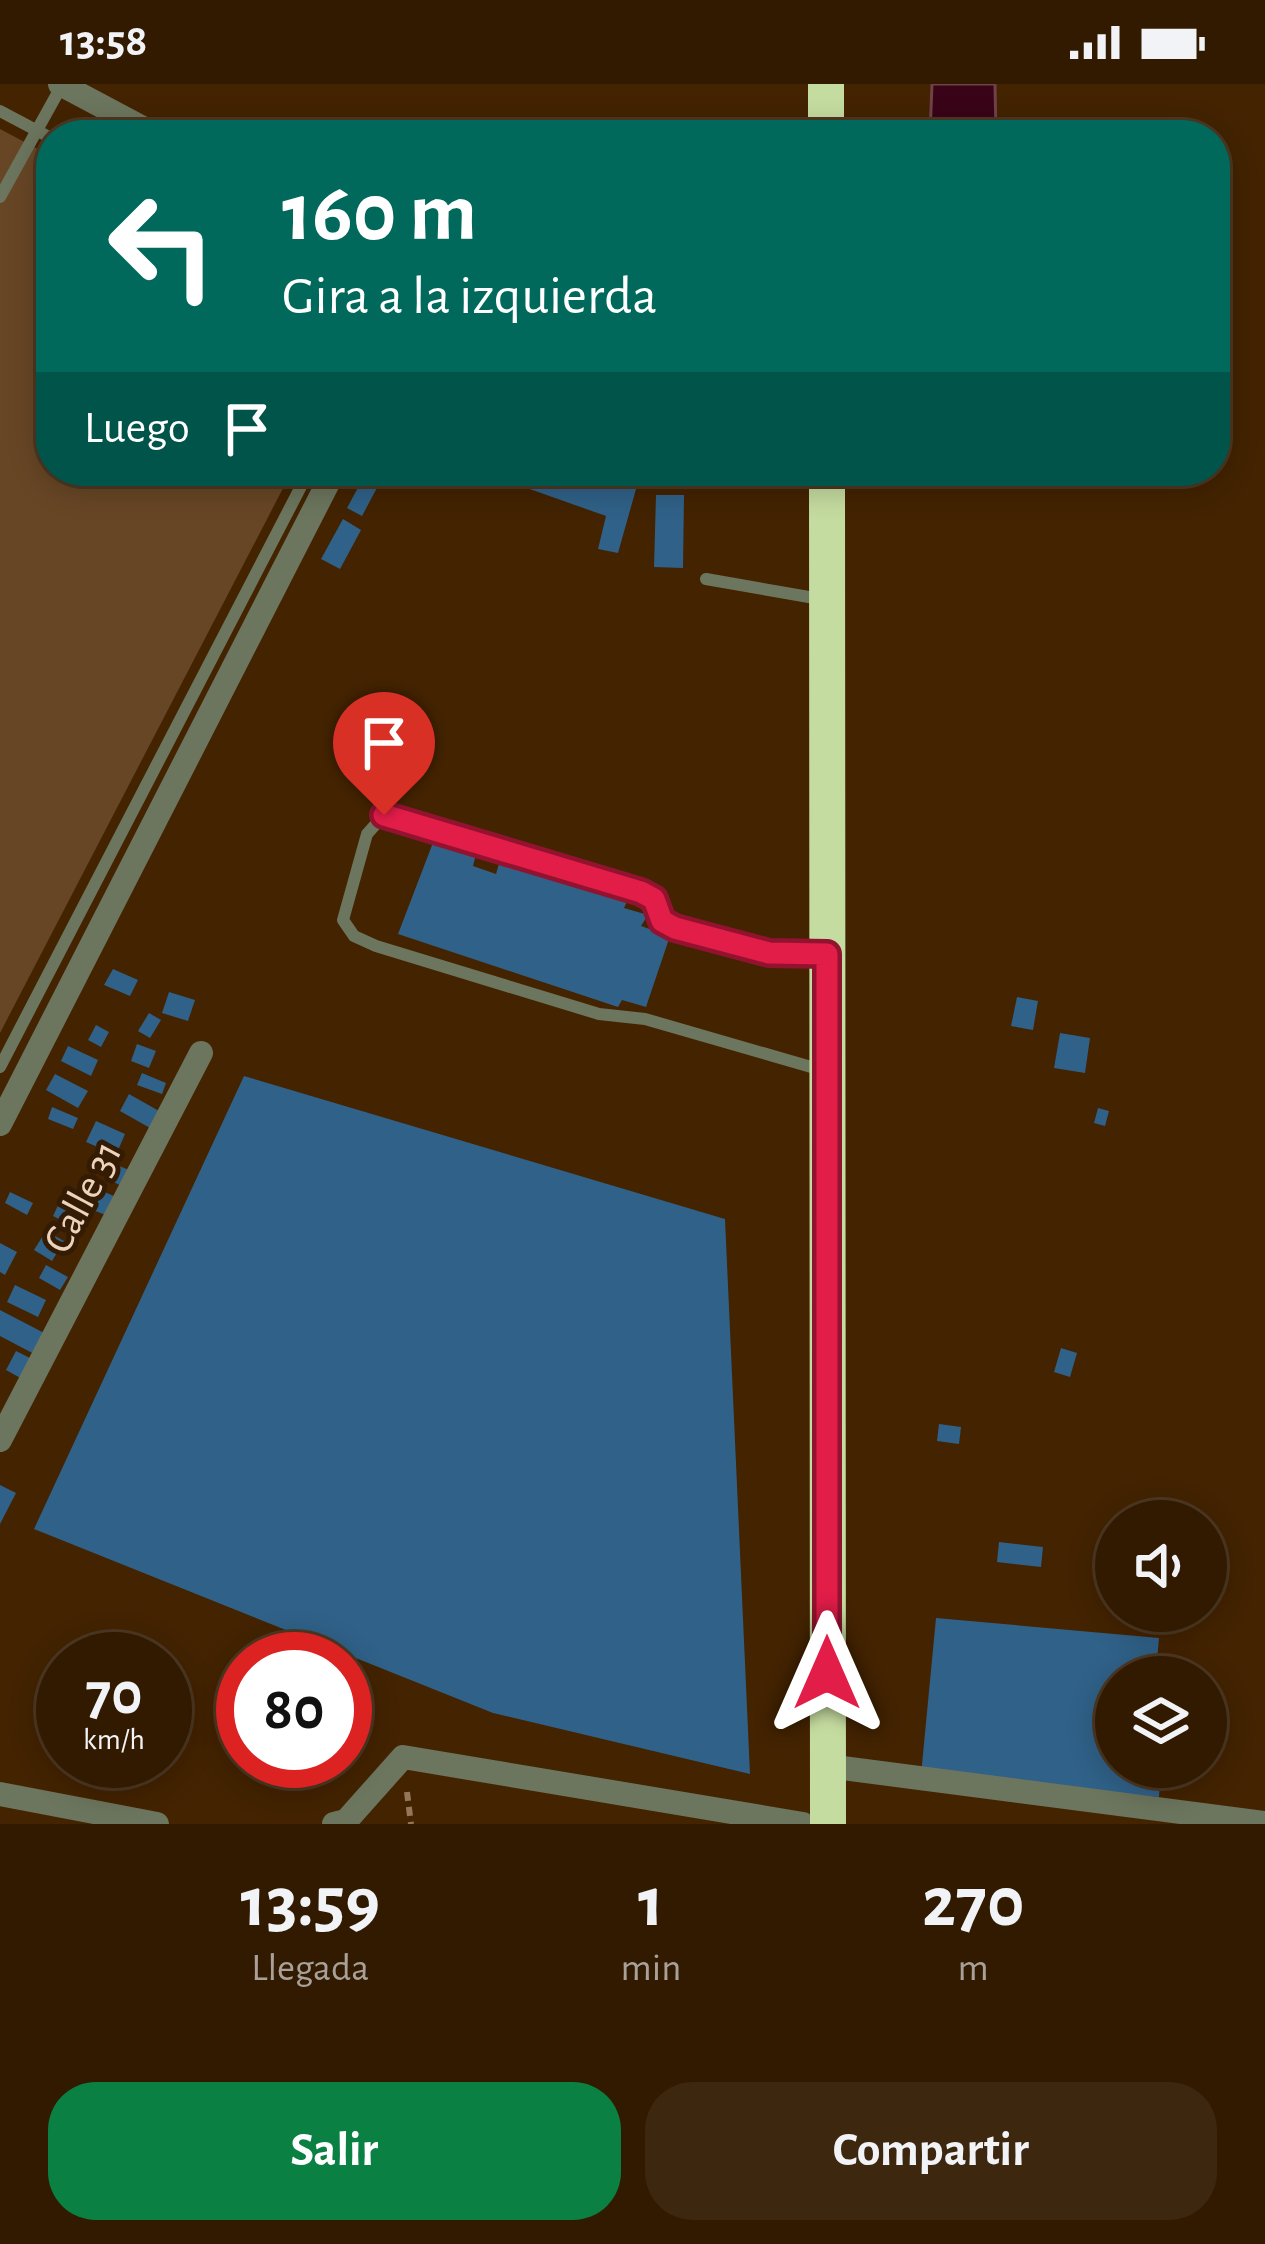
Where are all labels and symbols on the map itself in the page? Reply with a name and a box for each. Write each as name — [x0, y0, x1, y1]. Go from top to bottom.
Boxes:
pin — [333, 692, 435, 815]
street label: Calle 31 — [36, 1134, 130, 1260]
position arrow — [764, 1610, 890, 1736]
speed limit sign: 80 — [216, 1632, 372, 1788]

